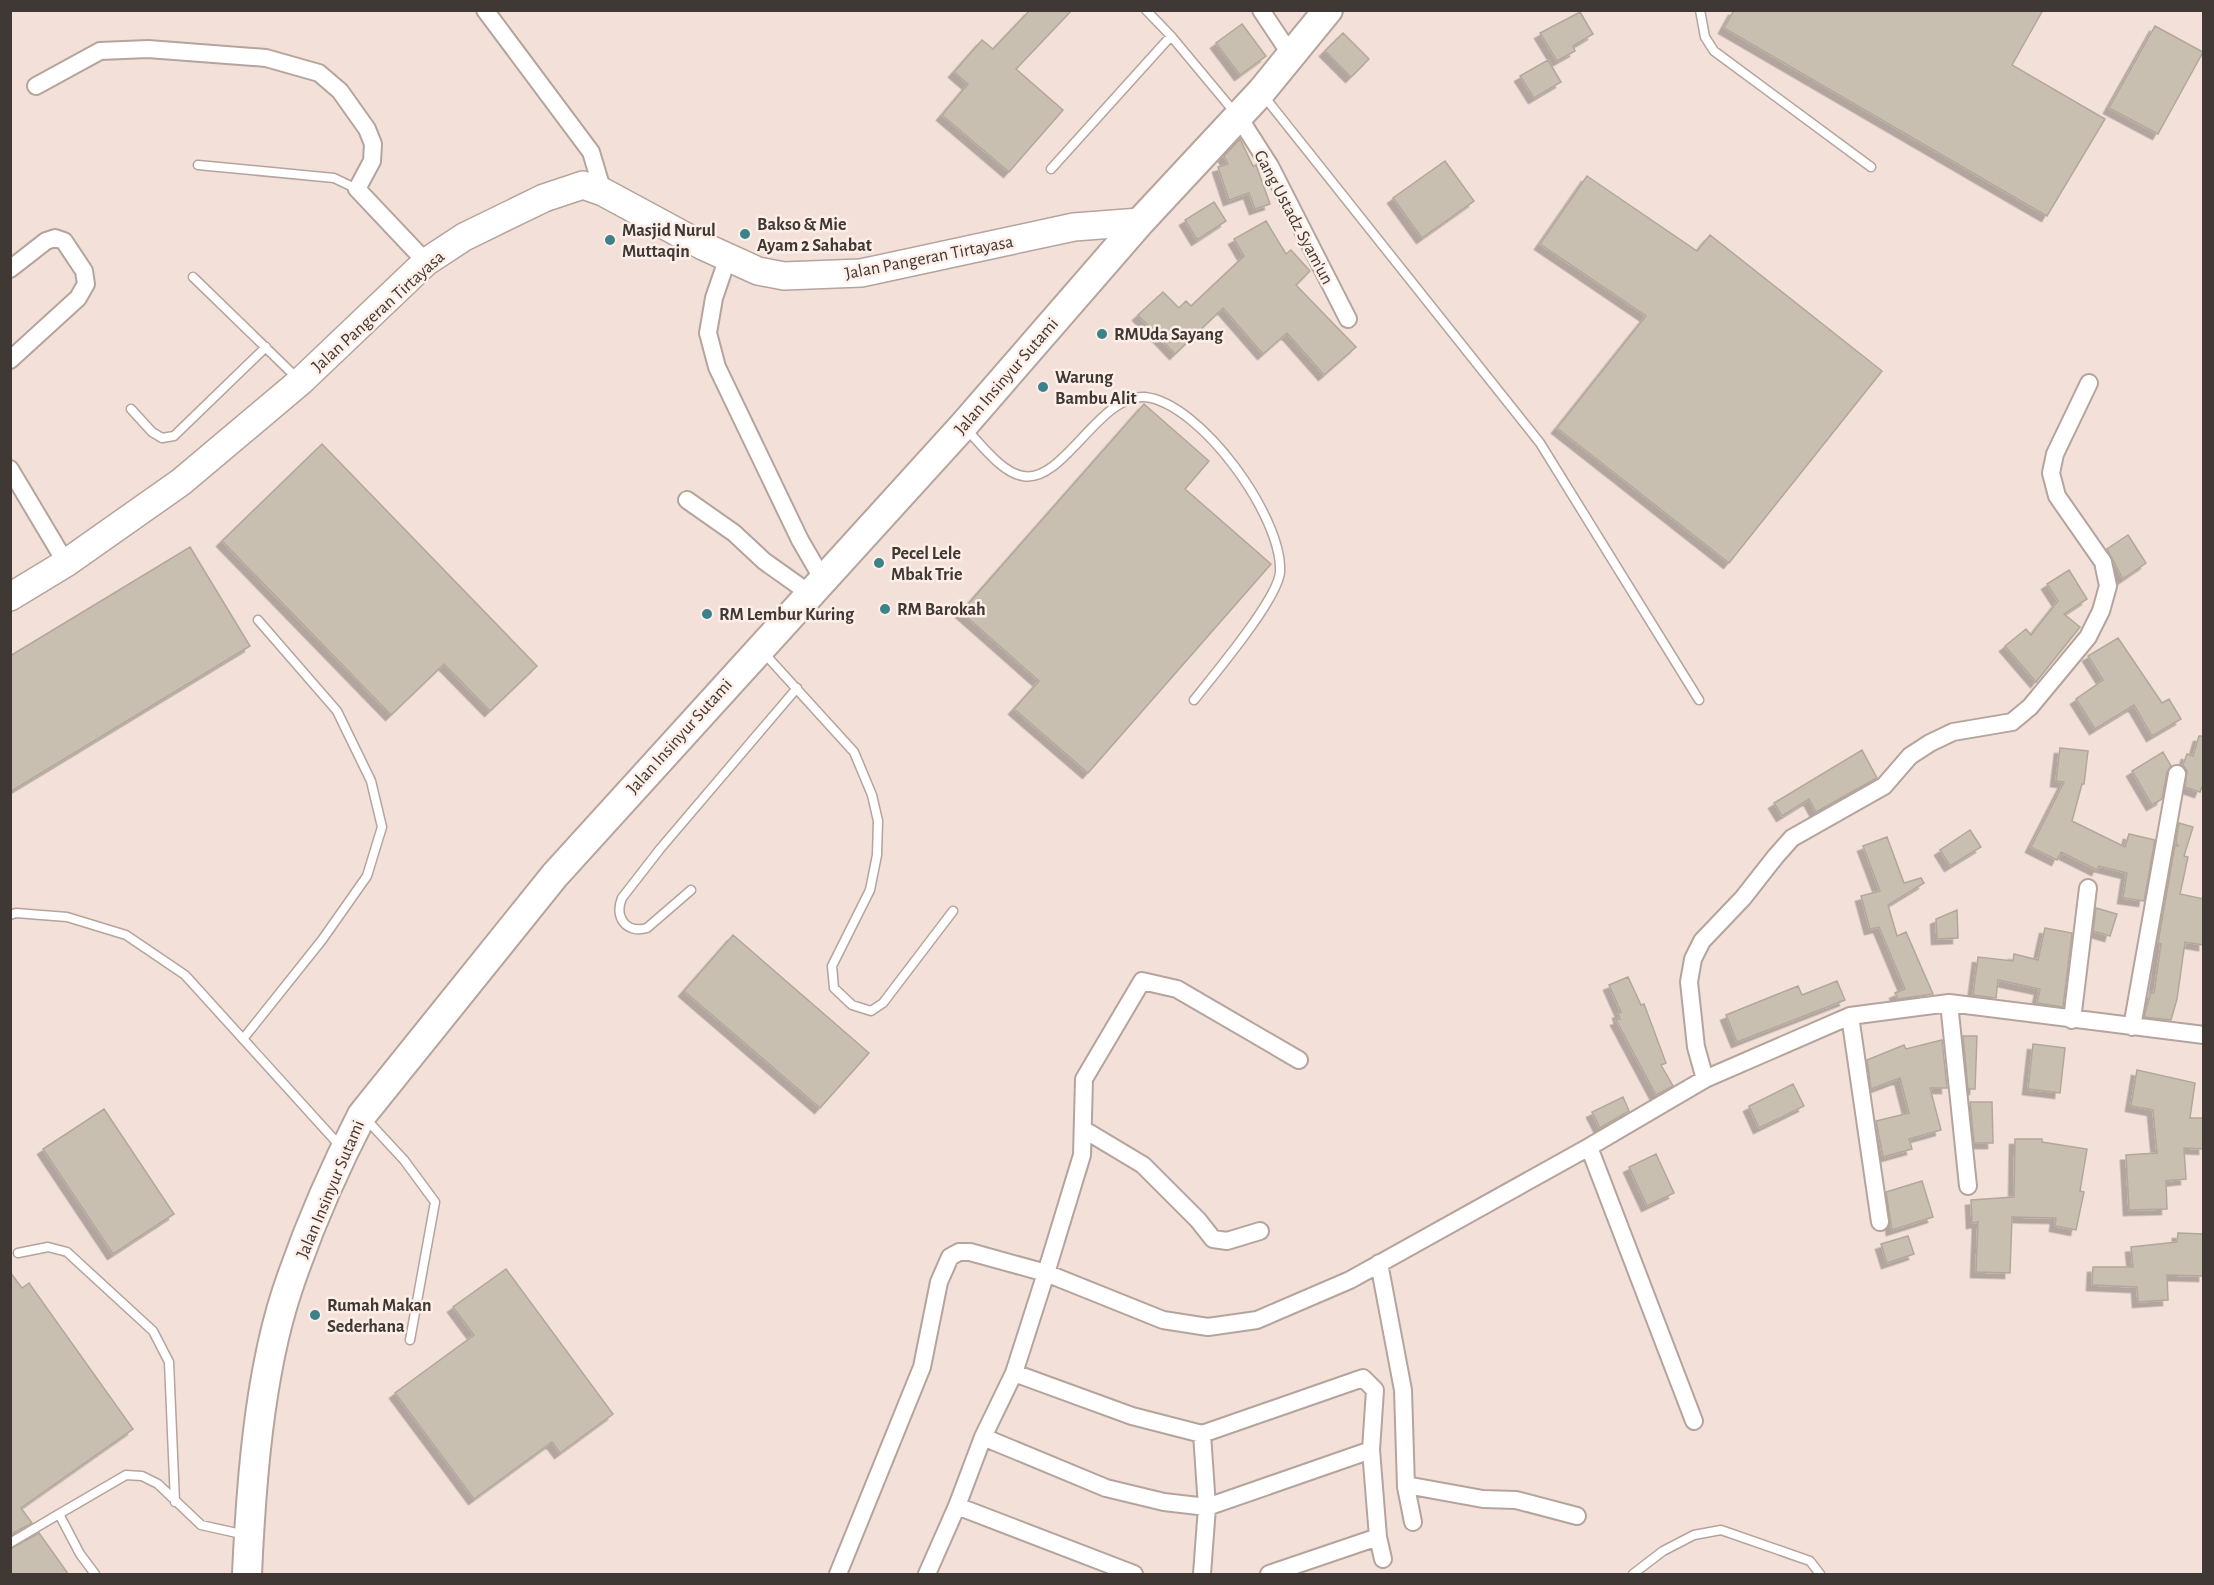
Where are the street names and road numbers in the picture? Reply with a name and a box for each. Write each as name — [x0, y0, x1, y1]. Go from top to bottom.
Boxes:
street label: Gang Ustadz Syam'un — [1250, 147, 1336, 288]
street label: Jalan Pangeran Tirtayasa — [843, 233, 1015, 283]
street label: Jalan Pangeran Tirtayasa — [309, 248, 448, 376]
street label: Jalan Insinyur Sutami — [951, 315, 1062, 438]
street label: Jalan Insinyur Sutami — [624, 676, 736, 798]
street label: Jalan Insinyur Sutami — [294, 1118, 368, 1261]

